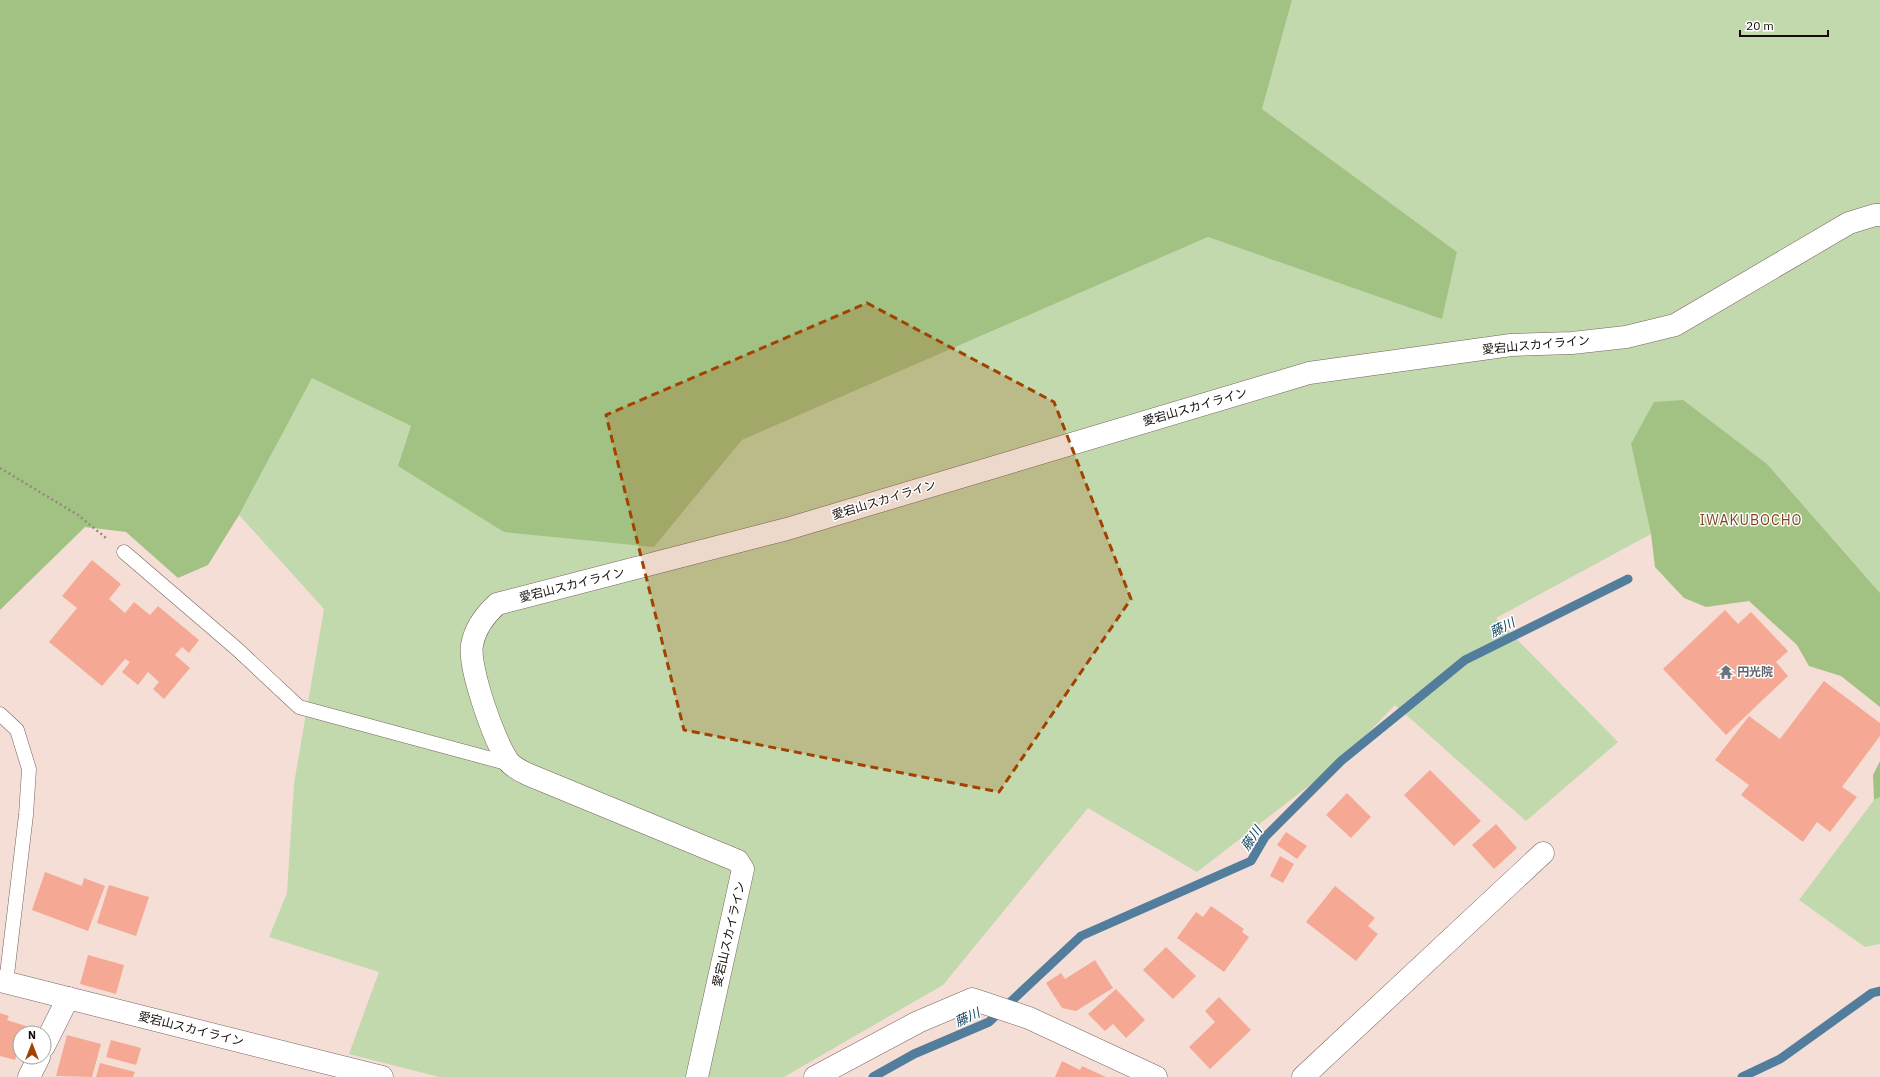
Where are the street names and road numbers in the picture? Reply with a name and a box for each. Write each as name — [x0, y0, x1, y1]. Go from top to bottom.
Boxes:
street label: 愛宕山スカイライン — [1482, 332, 1590, 357]
street label: 愛宕山スカイライン — [1141, 384, 1249, 429]
street label: 愛宕山スカイライン — [830, 477, 938, 522]
street label: 愛宕山スカイライン — [518, 564, 626, 605]
street label: 愛宕山スカイライン — [709, 880, 748, 988]
street label: 愛宕山スカイライン — [137, 1008, 245, 1049]

